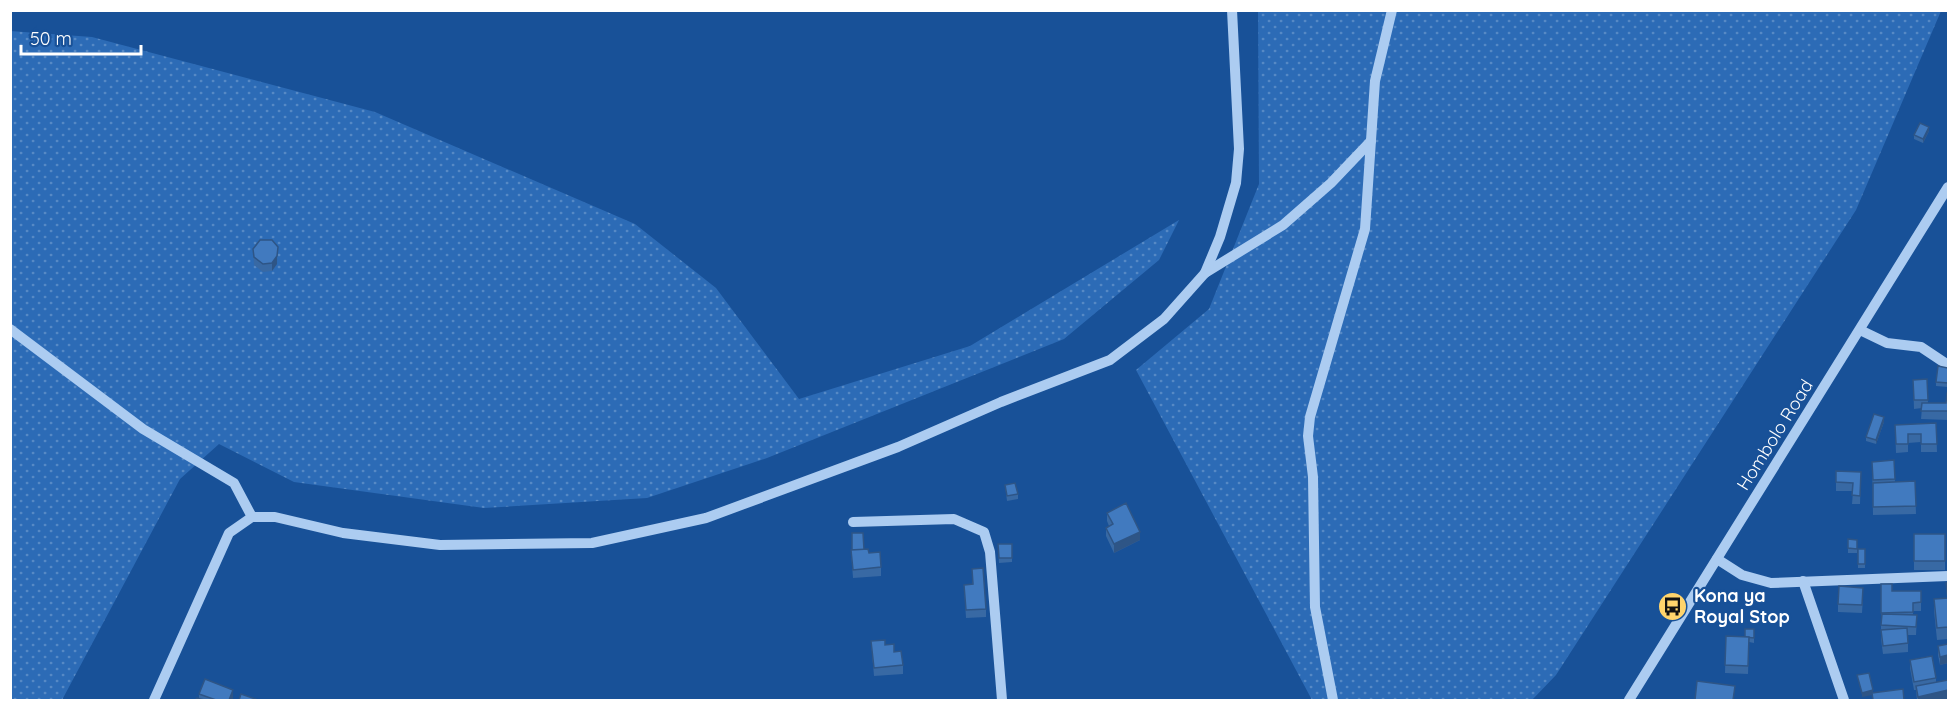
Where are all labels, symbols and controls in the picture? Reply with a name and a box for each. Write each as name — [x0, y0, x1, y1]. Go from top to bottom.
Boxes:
scale bar — [21, 18, 141, 56]
text: 50 m — [30, 27, 72, 50]
street label: Hombolo Road — [1731, 375, 1818, 494]
place label: Kona ya Royal Stop — [1694, 584, 1790, 628]
bus stop icon: Kona ya Royal Stop — [1657, 590, 1689, 622]

